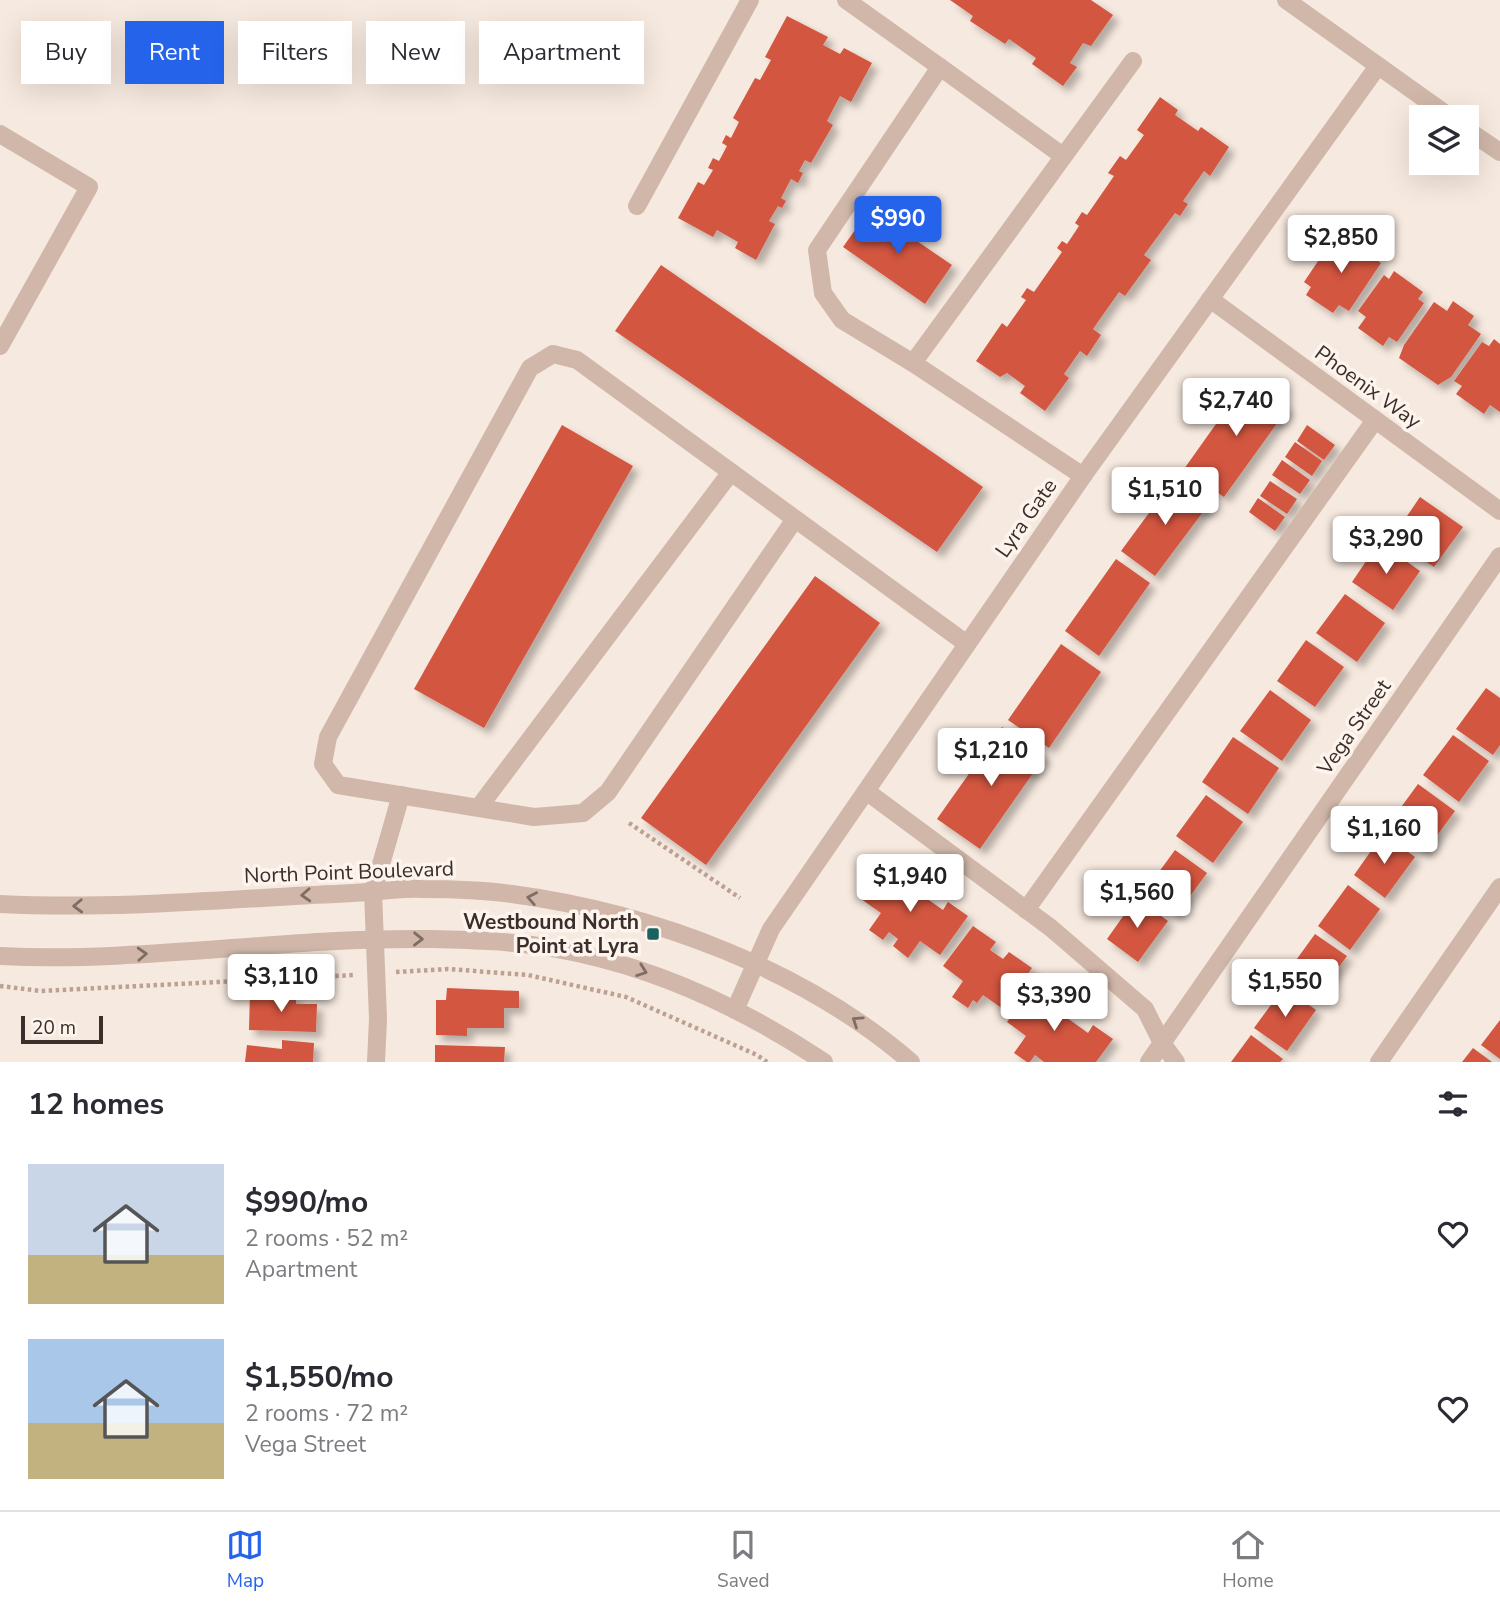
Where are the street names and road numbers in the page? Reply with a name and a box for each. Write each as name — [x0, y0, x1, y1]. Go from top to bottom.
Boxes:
street label: Phoenix Way — [1309, 339, 1427, 435]
street label: Lyra Gate — [989, 473, 1063, 563]
street label: Vega Street — [1310, 673, 1398, 781]
street label: North Point Boulevard — [243, 854, 455, 890]

